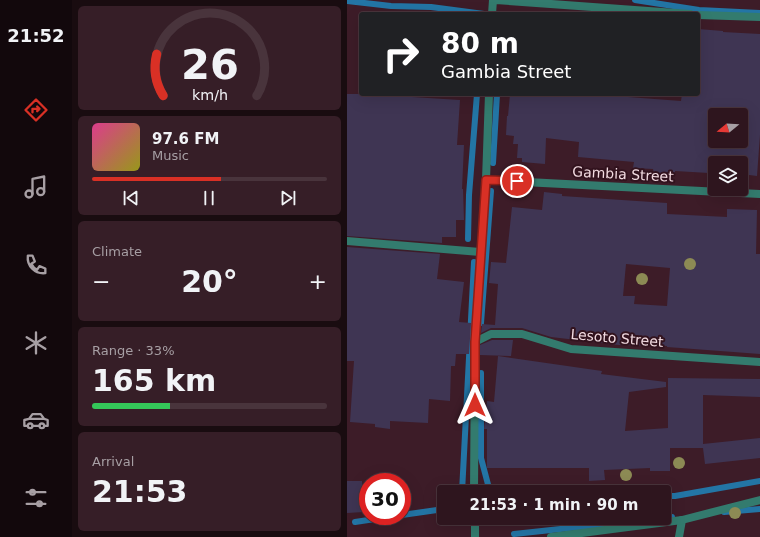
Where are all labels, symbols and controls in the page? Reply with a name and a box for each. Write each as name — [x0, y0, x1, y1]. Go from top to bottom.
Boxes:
text: 21:52 — [7, 25, 65, 46]
text: 80 m — [441, 27, 519, 60]
icon: right — [375, 28, 427, 80]
text: 26 — [181, 40, 238, 89]
text: Gambia Street — [441, 61, 571, 82]
text: km/h — [191, 87, 228, 103]
icon: directions — [22, 96, 50, 124]
north arrow — [708, 108, 748, 148]
map controls — [708, 108, 748, 196]
text: 97.6 FM — [152, 130, 219, 148]
text: Music — [152, 148, 189, 163]
button: layers — [708, 156, 748, 196]
street label: Gambia Street — [572, 163, 675, 185]
pin — [500, 164, 534, 198]
icon: arrive — [506, 170, 528, 192]
icon: music — [22, 173, 50, 201]
icon: previous — [120, 187, 142, 209]
icon: pause — [198, 187, 220, 209]
icon: next — [277, 187, 299, 209]
text: Climate — [92, 244, 142, 259]
icon: phone — [22, 251, 50, 279]
text: 20° — [181, 264, 238, 299]
text: − — [92, 269, 110, 294]
text: + — [309, 269, 327, 294]
street label: Lesoto Street — [570, 326, 665, 350]
icon: climate — [22, 329, 50, 357]
text: Range · 33% — [92, 343, 175, 358]
text: 165 km — [92, 363, 216, 398]
position arrow — [454, 384, 496, 426]
icon: car — [22, 406, 50, 434]
text: Arrival — [92, 454, 134, 469]
speed limit sign: 30 — [359, 473, 411, 525]
text: 21:53 — [92, 474, 188, 509]
icon: filters — [22, 484, 50, 512]
text: 21:53 · 1 min · 90 m — [470, 496, 638, 514]

